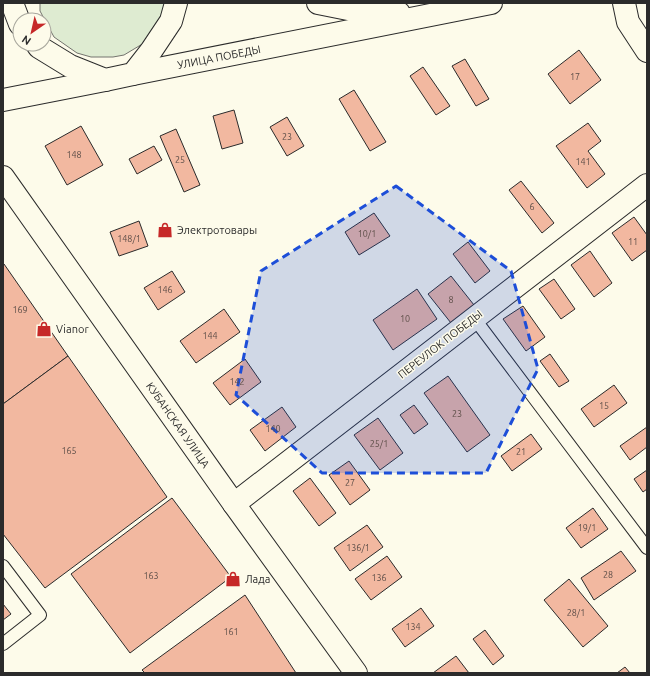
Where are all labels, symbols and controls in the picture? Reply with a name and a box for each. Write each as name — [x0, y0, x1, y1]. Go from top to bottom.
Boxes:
north arrow — [12, 12, 52, 52]
text: N — [20, 33, 33, 48]
street label: УЛИЦА ПОБЕДЫ — [176, 43, 262, 71]
house number: 17 — [570, 72, 580, 82]
house number: 23 — [282, 132, 292, 142]
house number: 148 — [66, 150, 82, 160]
house number: 25 — [175, 155, 185, 165]
house number: 141 — [575, 157, 591, 167]
house number: 6 — [529, 202, 535, 212]
shop icon: Электротовары — [156, 221, 174, 239]
place label: Электротовары — [177, 224, 257, 236]
house number: 10/1 — [358, 229, 376, 239]
house number: 148/1 — [117, 234, 141, 244]
house number: 11 — [628, 237, 638, 247]
house number: 146 — [157, 285, 173, 295]
house number: 8 — [448, 295, 454, 305]
house number: 169 — [12, 305, 28, 315]
street label: ПЕРЕУЛОК ПОБЕДЫ — [395, 307, 485, 381]
house number: 10 — [400, 314, 410, 324]
shop icon: Vianor — [35, 320, 53, 338]
place label: Vianor — [56, 323, 89, 335]
house number: 144 — [202, 331, 218, 341]
house number: 142 — [229, 377, 245, 387]
street label: КУБАНСКАЯ УЛИЦА — [144, 380, 213, 471]
house number: 15 — [599, 401, 609, 411]
house number: 23 — [452, 409, 462, 419]
house number: 140 — [265, 424, 281, 434]
house number: 25/1 — [370, 439, 388, 449]
house number: 165 — [61, 446, 77, 456]
house number: 21 — [516, 447, 526, 457]
house number: 27 — [345, 478, 355, 488]
house number: 19/1 — [578, 523, 596, 533]
house number: 136/1 — [346, 543, 370, 553]
shop icon: Лада — [224, 570, 242, 588]
house number: 28 — [603, 570, 613, 580]
house number: 163 — [143, 571, 159, 581]
place label: Лада — [245, 573, 270, 585]
house number: 136 — [371, 573, 387, 583]
house number: 28/1 — [567, 608, 585, 618]
house number: 134 — [405, 622, 421, 632]
house number: 161 — [223, 627, 239, 637]

